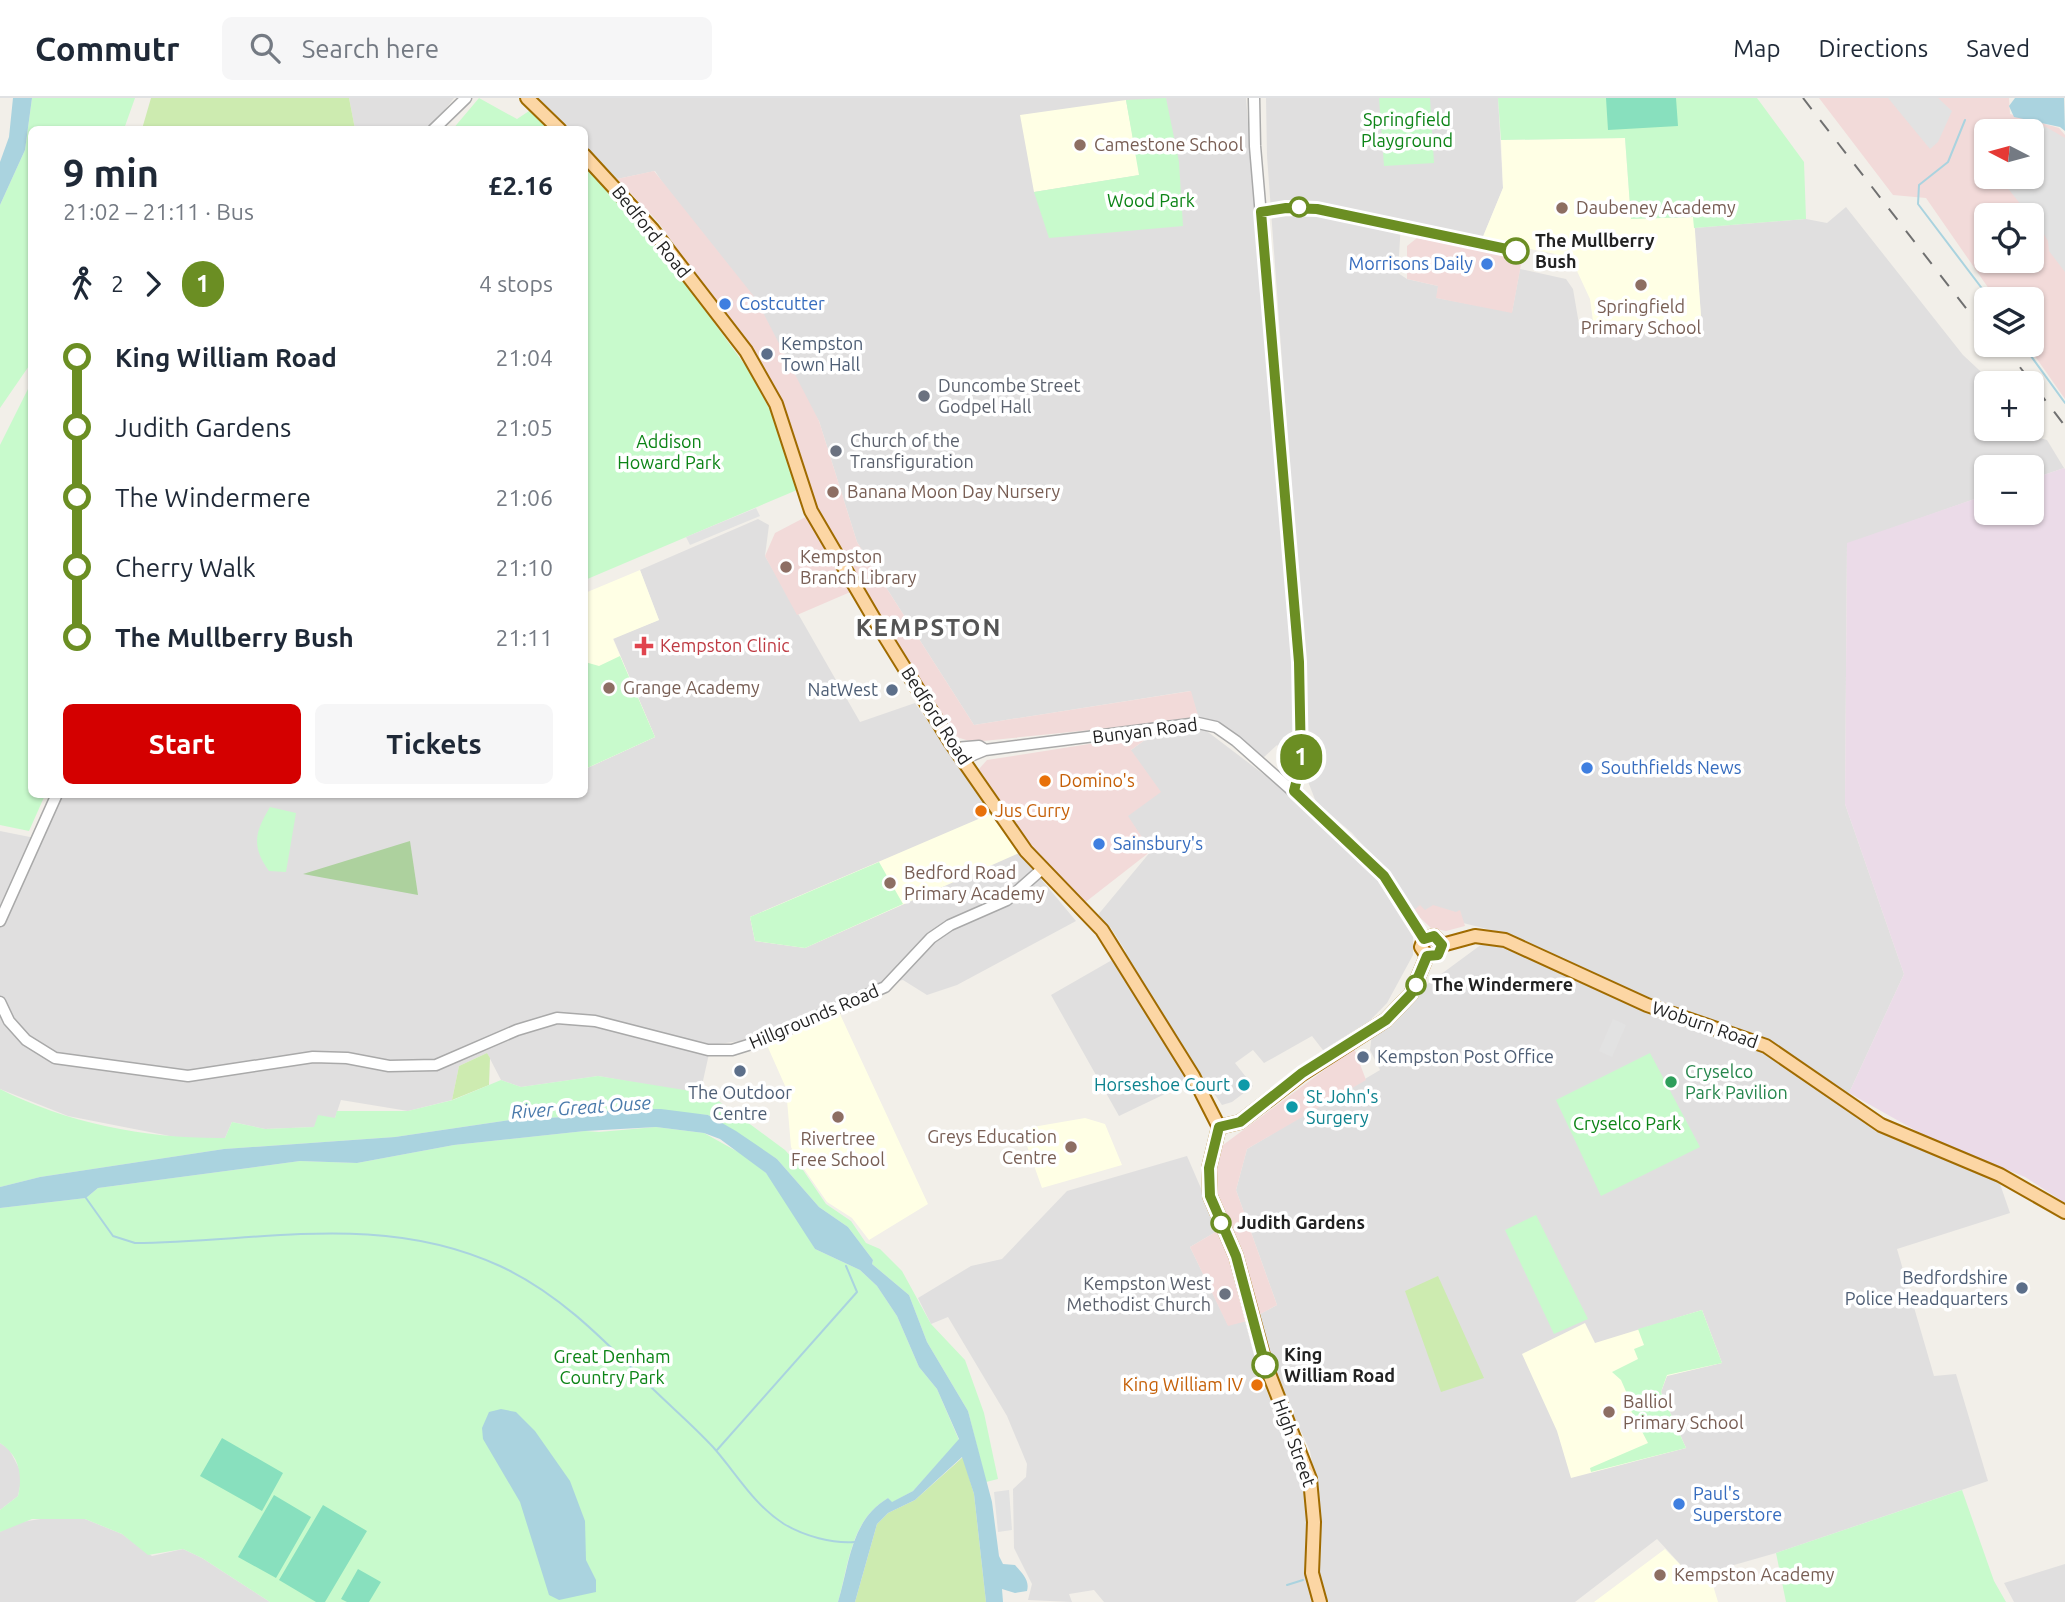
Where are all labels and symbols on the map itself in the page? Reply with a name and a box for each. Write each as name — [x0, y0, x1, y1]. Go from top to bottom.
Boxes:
park label: Springfield Playground — [1361, 109, 1453, 150]
north arrow — [1974, 119, 2044, 189]
place label: Camestone School — [1094, 134, 1244, 154]
marker: Camestone School — [1072, 137, 1088, 153]
street label: Bedford Road — [609, 181, 695, 281]
park label: Wood Park — [1107, 190, 1195, 210]
unlabelled marker — [1289, 197, 1309, 217]
place label: Daubeney Academy — [1576, 197, 1736, 217]
marker: Daubeney Academy — [1554, 200, 1570, 216]
place label: The Mullberry Bush — [1535, 230, 1655, 271]
marker: The Mullberry Bush — [1503, 238, 1529, 264]
place label: Morrisons Daily — [1349, 253, 1473, 273]
marker: Morrisons Daily — [1479, 256, 1495, 272]
marker: Springfield Primary School — [1633, 277, 1649, 293]
place label: Costcutter — [739, 293, 825, 313]
marker: Costcutter — [717, 296, 733, 312]
place label: Springfield Primary School — [1581, 296, 1702, 337]
place label: Kempston Town Hall — [781, 333, 863, 374]
marker: Kempston Town Hall — [759, 346, 775, 362]
place label: Duncombe Street Godpel Hall — [938, 375, 1081, 416]
marker: Duncombe Street Godpel Hall — [916, 388, 932, 404]
place label: Church of the Transfiguration — [850, 430, 974, 471]
park label: Addison Howard Park — [617, 431, 721, 472]
marker: Church of the Transfiguration — [828, 443, 844, 459]
place label: Banana Moon Day Nursery — [847, 481, 1061, 501]
marker: Banana Moon Day Nursery — [825, 484, 841, 500]
place label: Kempston Branch Library — [800, 546, 917, 587]
marker: Kempston Branch Library — [778, 559, 794, 575]
district label: KEMPSTON — [856, 614, 1002, 641]
place label: Kempston Clinic — [660, 635, 790, 655]
marker: Kempston Clinic — [634, 636, 654, 656]
street label: Bedford Road — [898, 663, 976, 768]
place label: Grange Academy — [623, 677, 760, 697]
place label: NatWest — [808, 679, 878, 699]
marker: Grange Academy — [601, 680, 617, 696]
marker: NatWest — [884, 682, 900, 698]
street label: Bunyan Road — [1091, 714, 1199, 746]
line badge: 1 — [1278, 734, 1324, 780]
place label: Southfields News — [1601, 757, 1742, 777]
marker: Southfields News — [1579, 760, 1595, 776]
place label: Domino's — [1059, 770, 1135, 790]
marker: Domino's — [1037, 773, 1053, 789]
place label: Jus Curry — [995, 800, 1070, 820]
marker: Jus Curry — [973, 803, 989, 819]
place label: Sainsbury's — [1113, 833, 1203, 853]
marker: Sainsbury's — [1091, 836, 1107, 852]
place label: Bedford Road Primary Academy — [904, 862, 1045, 903]
marker: Bedford Road Primary Academy — [882, 875, 898, 891]
place label: The Windermere — [1432, 974, 1573, 994]
marker: The Windermere — [1406, 975, 1426, 995]
street label: Hillgrounds Road — [746, 980, 881, 1052]
street label: Woburn Road — [1650, 997, 1761, 1051]
place label: Kempston Post Office — [1377, 1046, 1554, 1066]
marker: Kempston Post Office — [1355, 1049, 1371, 1065]
place label: Cryselco Park Pavilion — [1685, 1061, 1788, 1102]
marker: The Outdoor Centre — [732, 1063, 748, 1079]
place label: Horseshoe Court — [1094, 1074, 1230, 1094]
marker: Cryselco Park Pavilion — [1663, 1074, 1679, 1090]
marker: Horseshoe Court — [1236, 1077, 1252, 1093]
place label: The Outdoor Centre — [688, 1082, 792, 1123]
place label: St John's Surgery — [1306, 1086, 1379, 1127]
water label: River Great Ouse — [510, 1091, 652, 1123]
marker: St John's Surgery — [1284, 1099, 1300, 1115]
marker: Rivertree Free School — [830, 1109, 846, 1125]
park label: Cryselco Park — [1573, 1113, 1681, 1133]
place label: Greys Education Centre — [927, 1126, 1057, 1167]
place label: Rivertree Free School — [791, 1128, 885, 1169]
marker: Greys Education Centre — [1063, 1139, 1079, 1155]
place label: Judith Gardens — [1237, 1212, 1365, 1232]
marker: Judith Gardens — [1211, 1213, 1231, 1233]
place label: Bedfordshire Police Headquarters — [1845, 1267, 2008, 1308]
place label: Kempston West Methodist Church — [1067, 1273, 1211, 1314]
marker: Bedfordshire Police Headquarters — [2014, 1280, 2030, 1296]
marker: Kempston West Methodist Church — [1217, 1286, 1233, 1302]
place label: King William Road — [1284, 1344, 1395, 1385]
park label: Great Denham Country Park — [553, 1346, 671, 1387]
marker: King William Road — [1252, 1352, 1278, 1378]
place label: King William IV — [1122, 1374, 1244, 1394]
marker: King William IV — [1249, 1377, 1265, 1393]
place label: Balliol Primary School — [1623, 1391, 1744, 1432]
street label: High Street — [1270, 1396, 1320, 1489]
marker: Balliol Primary School — [1601, 1404, 1617, 1420]
place label: Paul's Superstore — [1693, 1483, 1782, 1524]
marker: Paul's Superstore — [1671, 1496, 1687, 1512]
place label: Kempston Academy — [1674, 1564, 1835, 1584]
marker: Kempston Academy — [1652, 1567, 1668, 1583]

